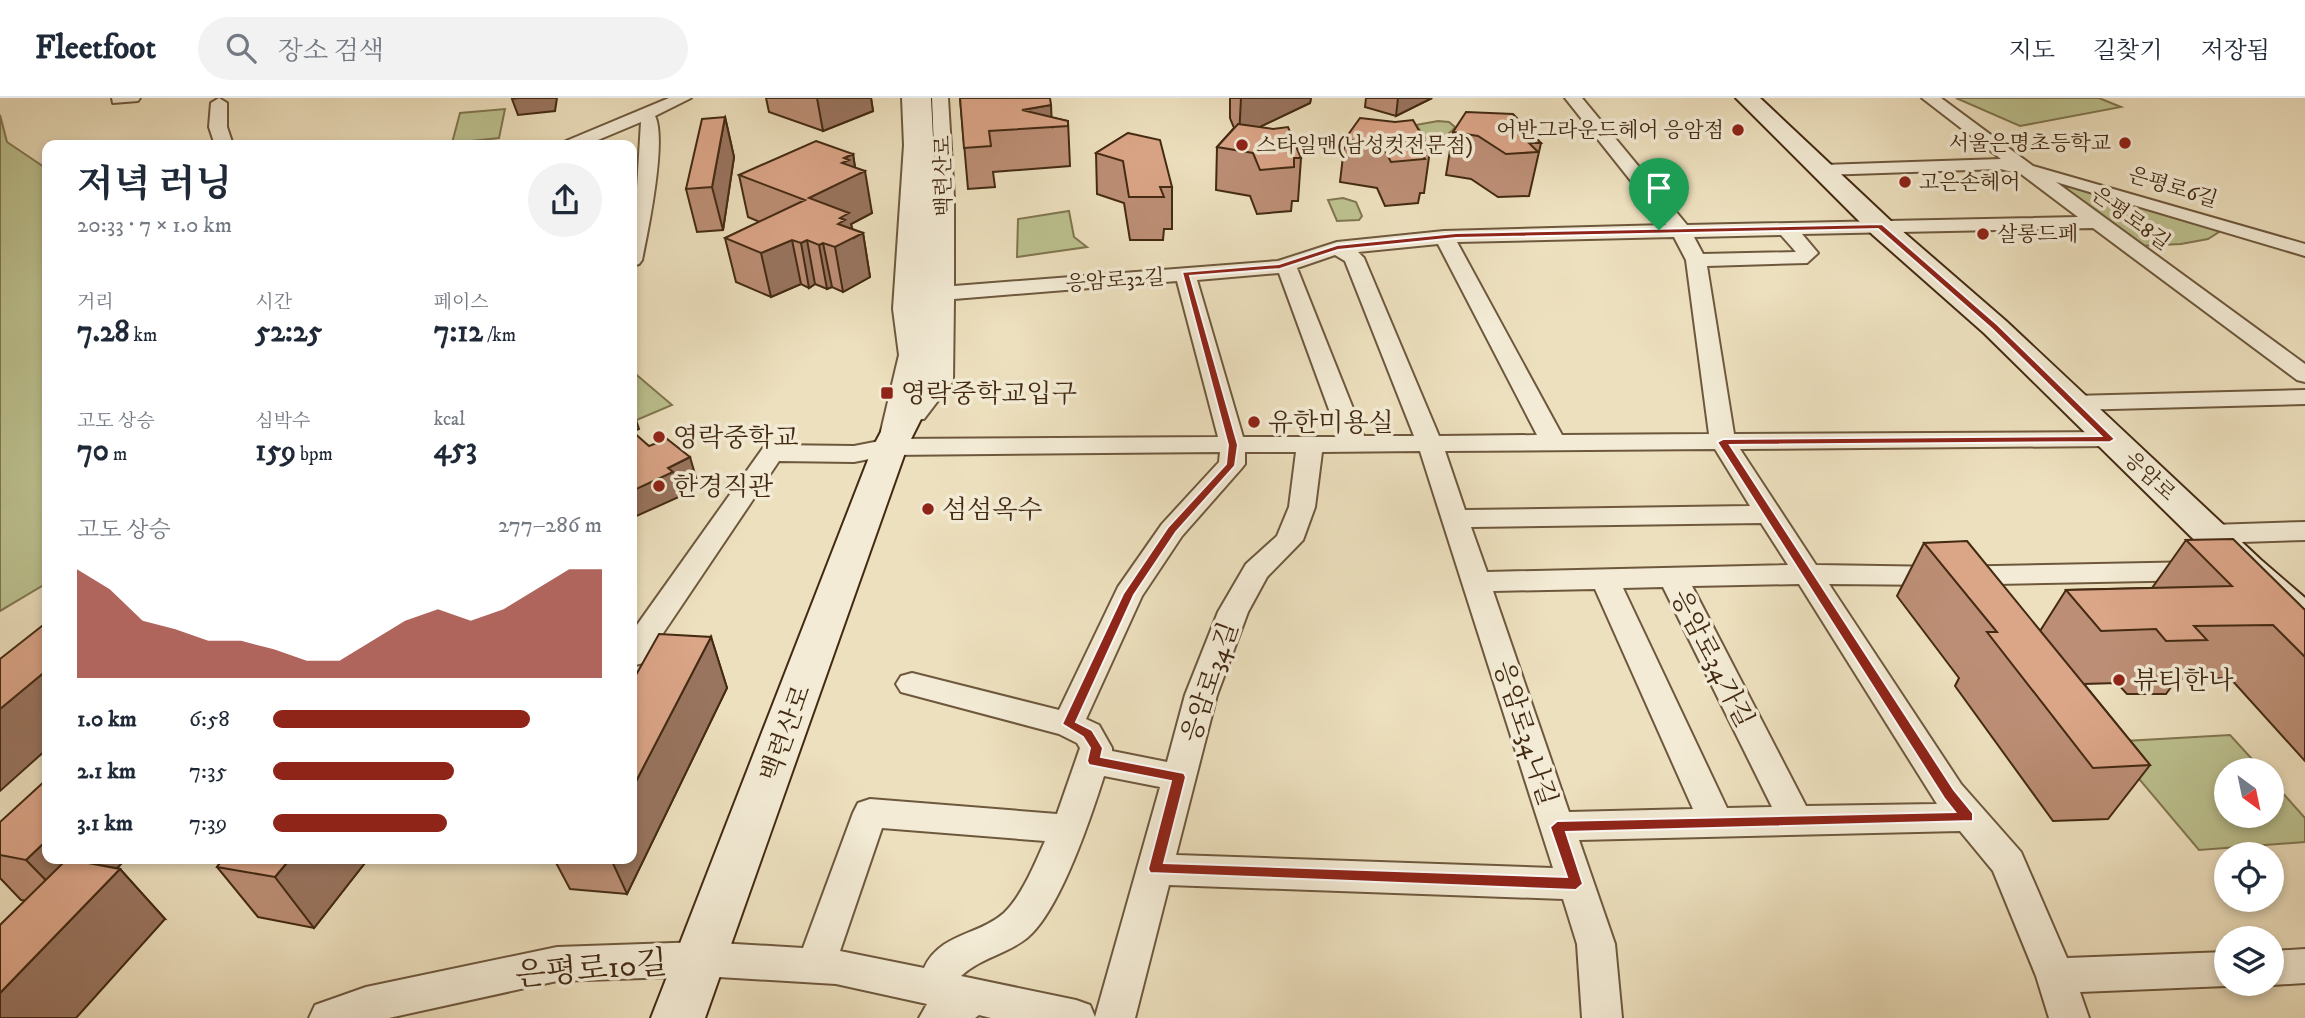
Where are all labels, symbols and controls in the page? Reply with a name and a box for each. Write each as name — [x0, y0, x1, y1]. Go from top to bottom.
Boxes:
search box — [198, 17, 688, 80]
text: Fleetfoot — [35, 28, 156, 69]
icon: search — [222, 29, 260, 67]
text: 장소 검색 — [278, 35, 384, 68]
text: 지도 — [2009, 36, 2055, 66]
text: 길찾기 — [2093, 36, 2162, 66]
text: 저장됨 — [2200, 36, 2270, 66]
place label: 어반그라운드헤어 응암점 — [1496, 118, 1724, 144]
marker: 어반그라운드헤어 응암점 — [1730, 122, 1746, 138]
place label: 서울은명초등학교 — [1949, 131, 2111, 157]
place label: 스타일맨(남성컷전문점) — [1256, 133, 1473, 159]
street label: 백련산로 — [930, 135, 958, 217]
marker: 서울은명초등학교 — [2117, 135, 2133, 151]
marker: 스타일맨(남성컷전문점) — [1234, 137, 1250, 153]
pin — [1629, 158, 1689, 230]
text: 저녁 러닝 — [77, 161, 232, 209]
street label: 은평로6길 — [2125, 162, 2221, 214]
button: share — [528, 163, 602, 237]
icon: arrive — [1640, 169, 1678, 207]
place label: 고은손헤어 — [1919, 170, 2020, 196]
marker: 고은손헤어 — [1897, 174, 1913, 190]
street label: 은평로8길 — [2086, 181, 2175, 256]
text: 20:33 · 7 × 1.0 km — [77, 211, 232, 240]
place label: 살롱드페 — [1997, 222, 2078, 248]
marker: 살롱드페 — [1975, 226, 1991, 242]
street label: 응암로32길 — [1065, 265, 1166, 297]
text: 거리 — [77, 291, 114, 314]
text: 시간 — [255, 291, 292, 314]
text: 페이스 — [434, 291, 489, 314]
text: 7.28 — [77, 314, 130, 351]
text: 52:25 — [255, 314, 322, 351]
text: 7:12 — [434, 314, 483, 351]
text: km — [130, 324, 157, 347]
text: /km — [483, 324, 516, 347]
place label: 영락중학교입구 — [901, 378, 1077, 411]
marker: 영락중학교입구 — [879, 385, 895, 401]
place label: 유한미용실 — [1268, 407, 1394, 440]
text: kcal — [434, 408, 465, 431]
text: 고도 상승 — [77, 410, 155, 433]
text: 심박수 — [255, 410, 310, 433]
marker: 유한미용실 — [1246, 414, 1262, 430]
place label: 영락중학교 — [673, 422, 799, 455]
marker: 영락중학교 — [651, 429, 667, 445]
text: 453 — [434, 431, 477, 468]
text: 70 — [77, 433, 109, 470]
text: 159 — [255, 433, 296, 470]
text: m — [109, 443, 127, 466]
text: bpm — [296, 443, 333, 466]
street label: 응암로 — [2118, 446, 2180, 507]
place label: 한경직관 — [673, 471, 773, 504]
marker: 한경직관 — [651, 478, 667, 494]
place label: 섬섬옥수 — [942, 494, 1042, 527]
marker: 섬섬옥수 — [920, 501, 936, 517]
text: 277–286 m — [498, 511, 602, 540]
text: 고도 상승 — [77, 516, 171, 545]
street label: 응암로34가길 — [1663, 584, 1760, 733]
street label: 응암로34길 — [1174, 618, 1246, 747]
street label: 응암로34나길 — [1486, 657, 1563, 810]
place label: 뷰티한나 — [2133, 665, 2234, 698]
marker: 뷰티한나 — [2111, 672, 2127, 688]
street label: 백련산로 — [754, 681, 819, 786]
text: 1.0 km — [77, 705, 137, 734]
text: 6:58 — [189, 705, 230, 734]
text: 2.1 km — [77, 757, 136, 786]
text: 7:35 — [189, 757, 227, 786]
north arrow — [2214, 758, 2284, 828]
map controls — [2214, 758, 2284, 996]
text: 3.1 km — [77, 809, 133, 838]
text: 7:39 — [189, 809, 227, 838]
button: locate — [2214, 842, 2284, 912]
button: layers — [2214, 926, 2284, 996]
street label: 은평로10길 — [513, 943, 669, 997]

